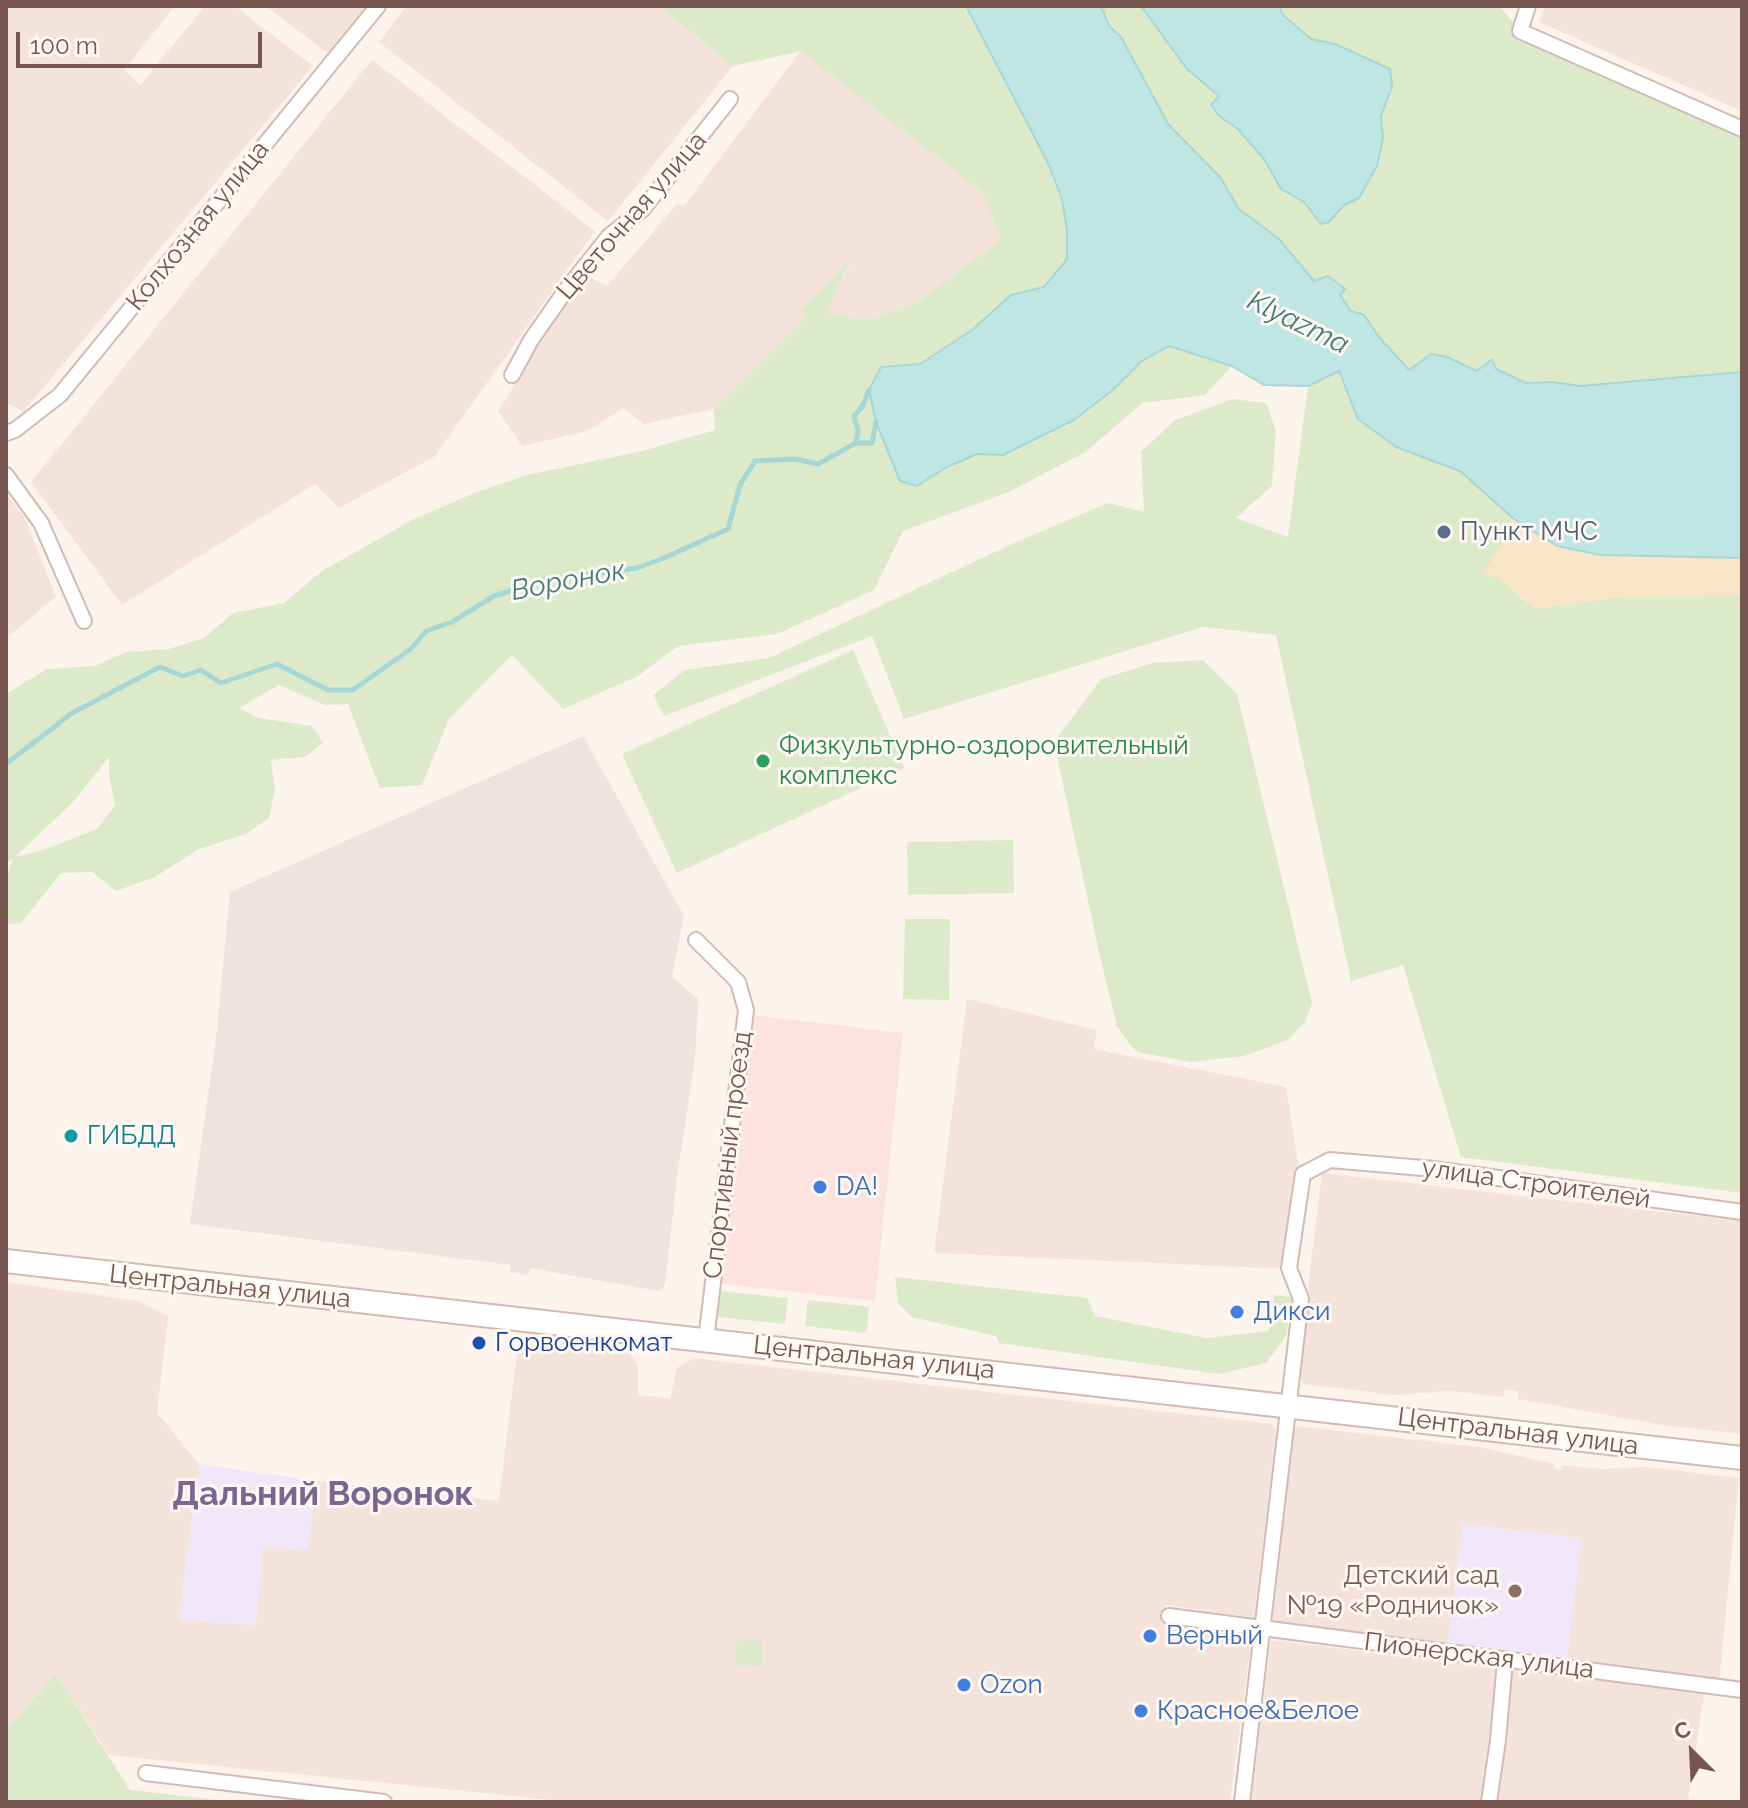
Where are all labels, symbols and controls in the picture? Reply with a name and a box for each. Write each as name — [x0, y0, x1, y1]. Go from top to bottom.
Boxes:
scale bar — [20, 16, 266, 66]
text: 100 m — [30, 31, 98, 60]
street label: Цветочная улица — [551, 126, 713, 306]
street label: Колхозная улица — [120, 135, 276, 317]
water label: Klyazma — [1242, 284, 1354, 362]
place label: Пункт МЧС — [1460, 516, 1598, 548]
marker: Пункт МЧС — [1435, 523, 1453, 541]
water label: Воронок — [508, 554, 628, 608]
place label: Физкультурно-оздоровительный комплекс — [779, 730, 1189, 792]
marker: Физкультурно-оздоровительный комплекс — [754, 752, 772, 770]
street label: Спортивный проезд — [697, 1029, 759, 1281]
place label: ГИБДД — [87, 1120, 176, 1152]
marker: ГИБДД — [62, 1127, 80, 1145]
street label: улица Строителей — [1420, 1153, 1652, 1215]
place label: DA! — [836, 1171, 878, 1203]
marker: DA! — [811, 1178, 829, 1196]
street label: Центральная улица — [108, 1259, 352, 1315]
place label: Дикси — [1253, 1296, 1330, 1328]
marker: Дикси — [1228, 1303, 1246, 1321]
place label: Горвоенкомат — [495, 1327, 673, 1359]
street label: Центральная улица — [752, 1330, 996, 1386]
marker: Горвоенкомат — [470, 1334, 488, 1352]
street label: Центральная улица — [1396, 1402, 1640, 1462]
district label: Дальний Воронок — [172, 1475, 474, 1515]
place label: Детский сад №19 «Родничок» — [1287, 1560, 1499, 1622]
marker: Детский сад №19 «Родничок» — [1506, 1582, 1524, 1600]
place label: Верный — [1166, 1620, 1263, 1652]
street label: Пионерская улица — [1362, 1626, 1596, 1686]
marker: Верный — [1141, 1627, 1159, 1645]
place label: Ozon — [980, 1669, 1043, 1701]
marker: Ozon — [955, 1676, 973, 1694]
place label: Красное&Белое — [1157, 1695, 1359, 1727]
marker: Красное&Белое — [1132, 1702, 1150, 1720]
north arrow — [1652, 1712, 1732, 1792]
text: С — [1670, 1715, 1694, 1745]

